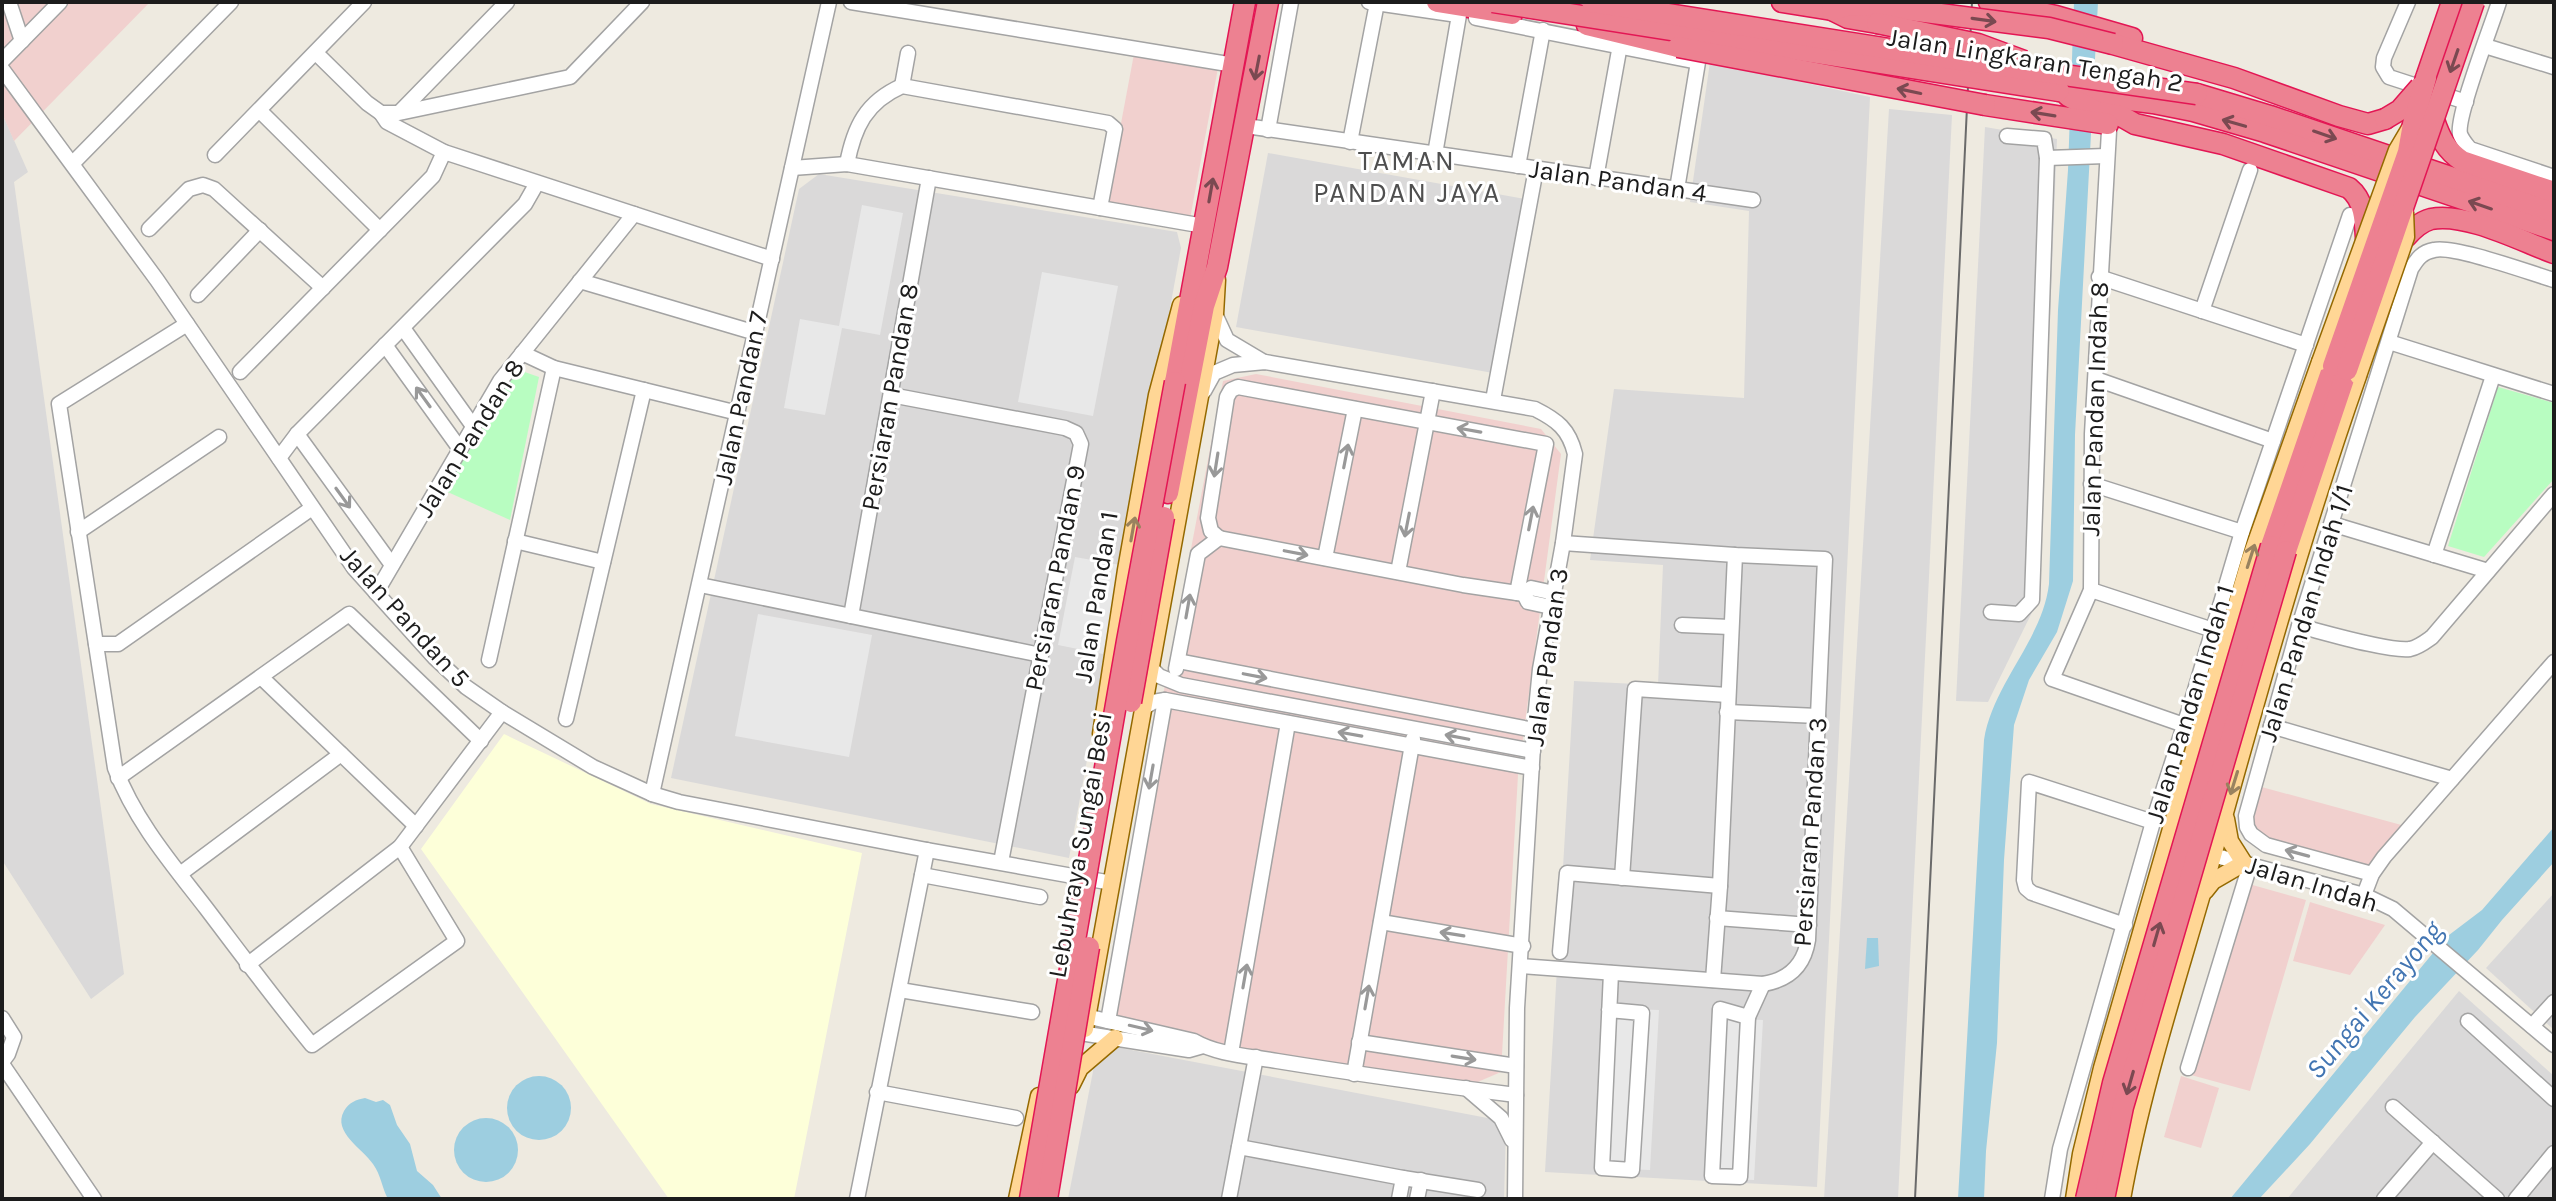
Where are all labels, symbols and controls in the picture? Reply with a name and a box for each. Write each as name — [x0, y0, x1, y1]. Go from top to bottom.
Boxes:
one-way arrow — [1971, 13, 1997, 28]
street label: Jalan Lingkaran Tengah 2 — [1885, 21, 2185, 99]
one-way arrow — [2445, 48, 2460, 73]
one-way arrow — [1248, 55, 1263, 80]
one-way arrow — [1897, 83, 1922, 98]
one-way arrow — [2030, 106, 2056, 121]
one-way arrow — [2221, 114, 2247, 129]
one-way arrow — [2312, 129, 2337, 144]
district label: TAMAN PANDAN JAYA — [1313, 144, 1501, 209]
street label: Jalan Pandan 4 — [1527, 153, 1709, 209]
one-way arrow — [1204, 177, 1219, 203]
one-way arrow — [2468, 196, 2493, 211]
street label: Persiaran Pandan 8 — [855, 281, 925, 513]
street label: Jalan Pandan Indah 8 — [2075, 281, 2115, 537]
street label: Jalan Pandan 7 — [707, 308, 775, 488]
street label: Jalan Pandan 8 — [409, 353, 531, 523]
one-way arrow — [414, 386, 431, 408]
one-way arrow — [1457, 421, 1482, 436]
one-way arrow — [1339, 444, 1354, 470]
one-way arrow — [1208, 452, 1223, 477]
street label: Persiaran Pandan 9 — [1018, 462, 1092, 694]
street label: Jalan Pandan Indah 1/1 — [2252, 481, 2360, 745]
one-way arrow — [335, 486, 351, 508]
one-way arrow — [1525, 506, 1540, 532]
street label: Jalan Pandan 1 — [1067, 509, 1125, 685]
one-way arrow — [1399, 512, 1414, 537]
one-way arrow — [1127, 517, 1142, 542]
street label: Jalan Pandan 5 — [334, 540, 476, 694]
one-way arrow — [2244, 543, 2259, 569]
one-way arrow — [1282, 546, 1308, 561]
street label: Jalan Pandan 3 — [1519, 566, 1575, 748]
street label: Jalan Pandan Indah 1 — [2139, 581, 2241, 827]
one-way arrow — [1182, 594, 1197, 619]
one-way arrow — [1242, 669, 1267, 684]
street label: Lebuhraya Sungai Besi — [1041, 710, 1119, 980]
street label: Persiaran Pandan 3 — [1787, 716, 1833, 948]
one-way arrow — [1338, 726, 1363, 741]
one-way arrow — [1444, 729, 1470, 744]
one-way arrow — [1143, 764, 1158, 789]
one-way arrow — [2226, 770, 2240, 795]
one-way arrow — [2284, 845, 2310, 860]
street label: Jalan Indah — [2242, 849, 2382, 919]
water label: Sungai Kerayong — [2299, 913, 2450, 1085]
one-way arrow — [2150, 922, 2165, 948]
one-way arrow — [1439, 926, 1465, 941]
one-way arrow — [1238, 964, 1253, 989]
one-way arrow — [1361, 985, 1376, 1010]
one-way arrow — [1127, 1022, 1153, 1037]
one-way arrow — [1451, 1051, 1476, 1066]
one-way arrow — [2122, 1070, 2137, 1096]

